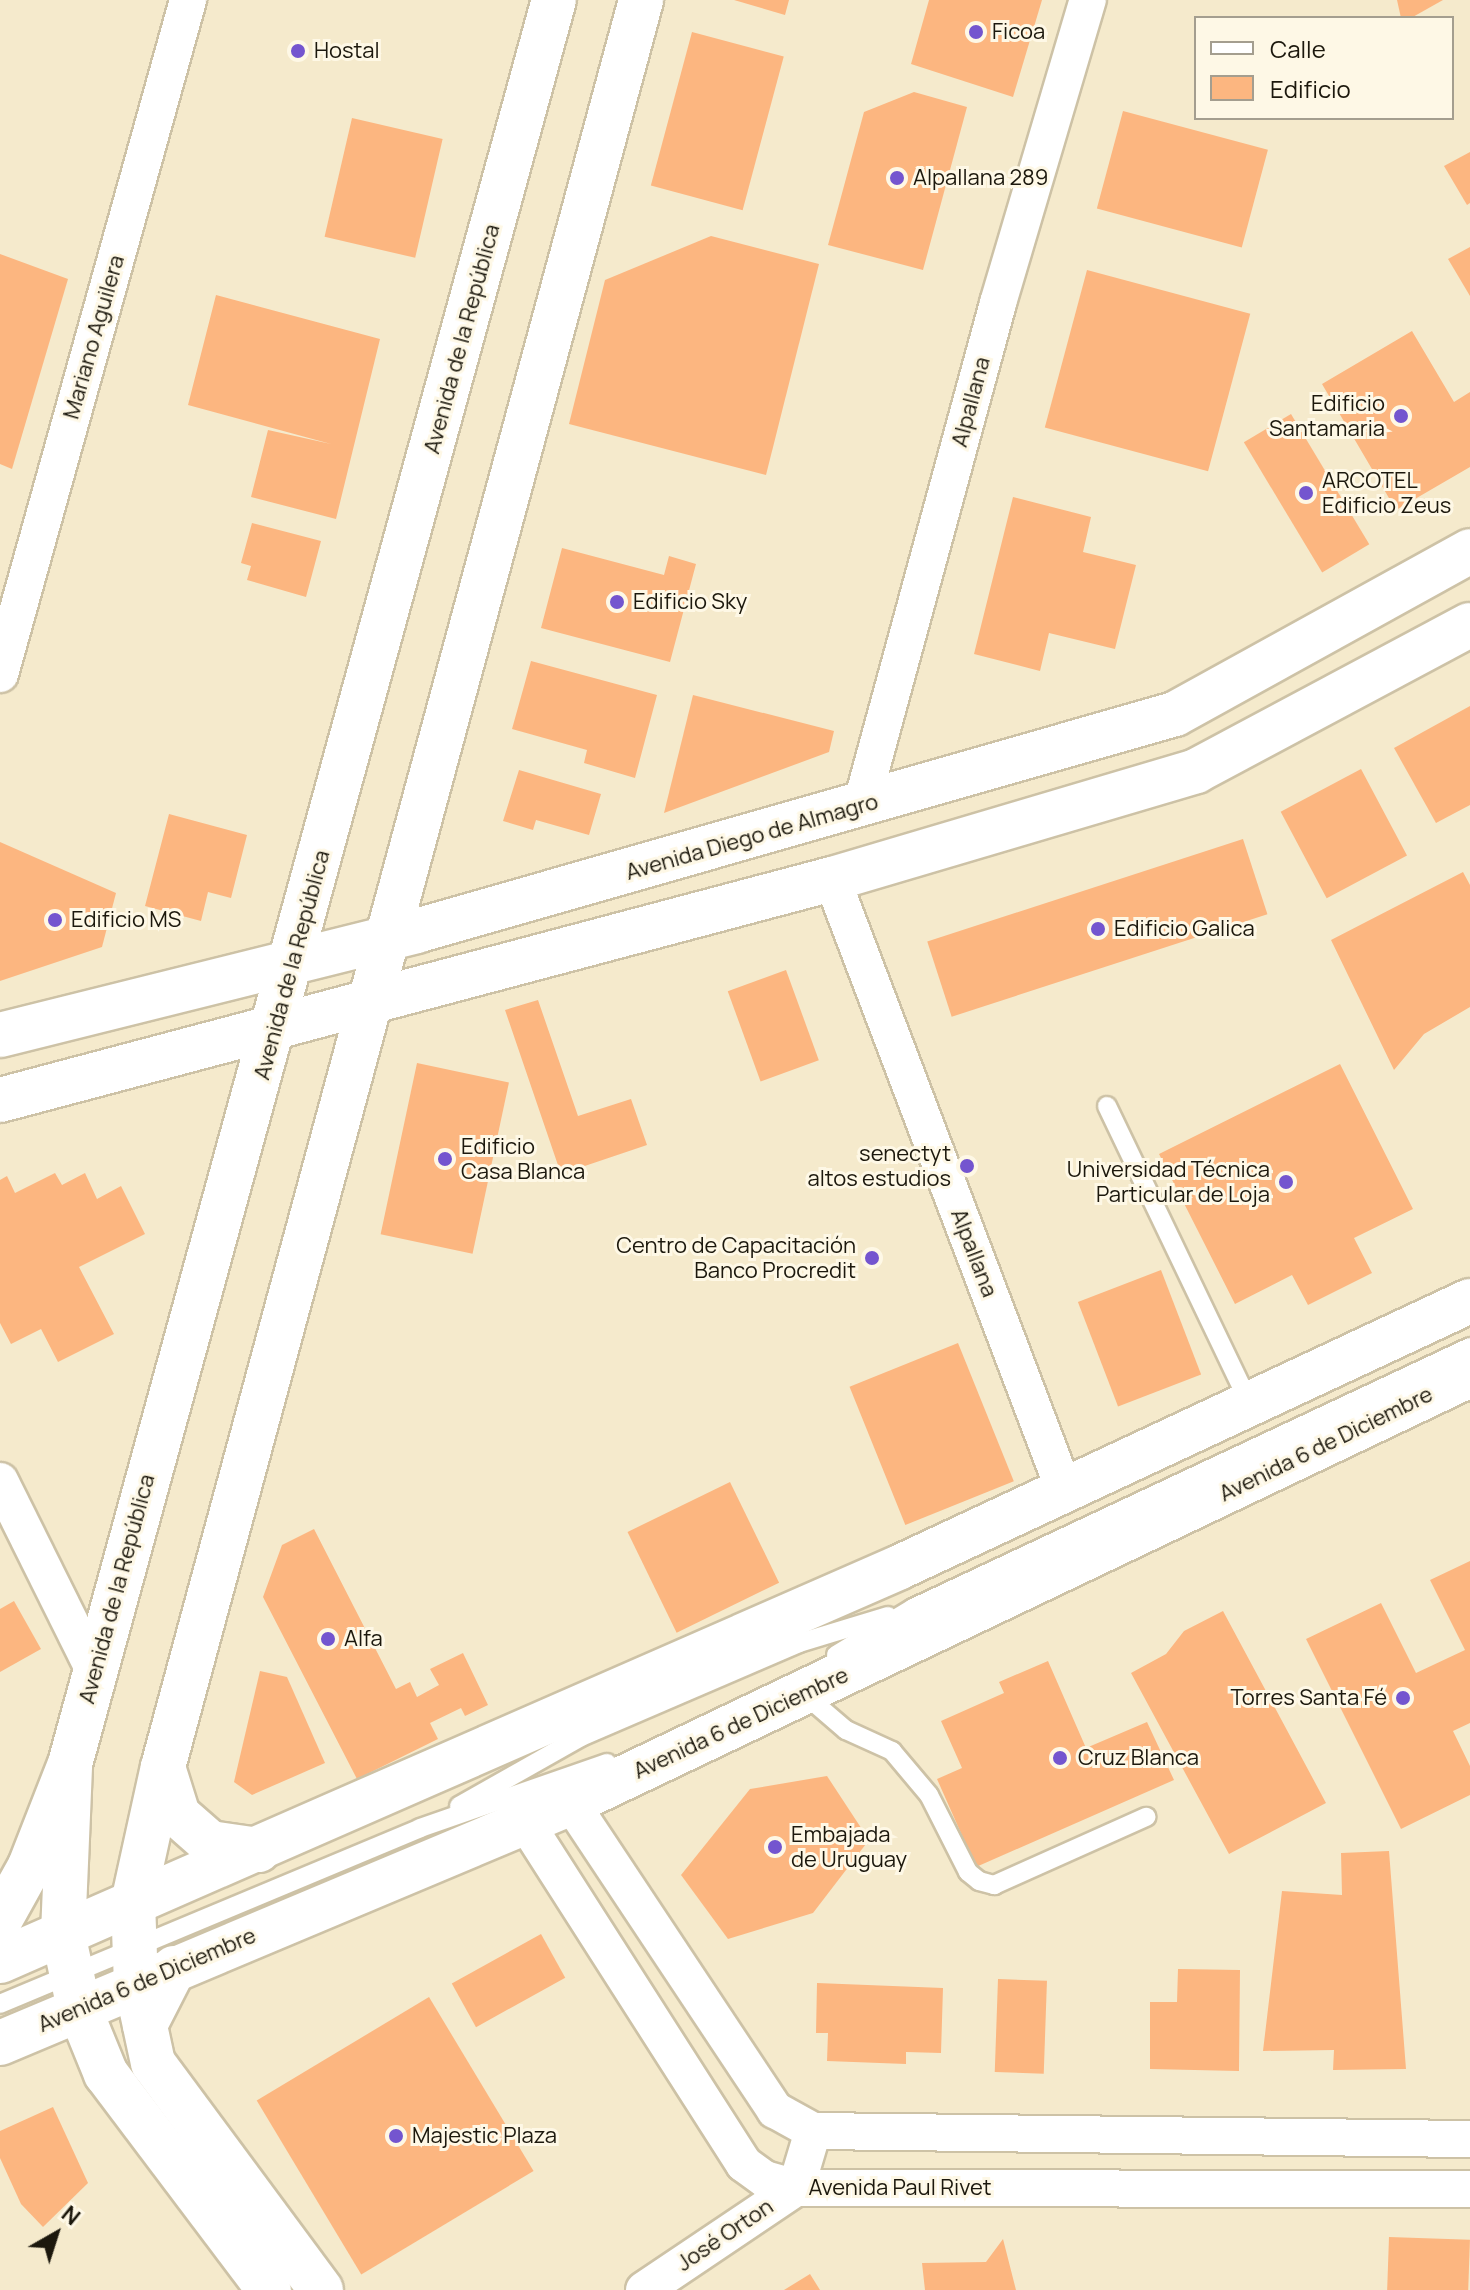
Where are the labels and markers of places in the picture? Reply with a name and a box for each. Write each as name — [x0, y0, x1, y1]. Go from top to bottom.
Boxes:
place label: Ficoa — [992, 19, 1045, 45]
marker: Ficoa — [967, 23, 985, 41]
place label: Hostal — [314, 38, 380, 64]
marker: Hostal — [289, 42, 307, 60]
place label: Alpallana 289 — [913, 165, 1048, 191]
marker: Alpallana 289 — [888, 169, 906, 187]
place label: Edificio Santamaria — [1269, 390, 1385, 442]
marker: Edificio Santamaria — [1392, 407, 1410, 425]
place label: ARCOTEL Edificio Zeus — [1322, 467, 1451, 518]
marker: ARCOTEL Edificio Zeus — [1297, 484, 1315, 502]
place label: Edificio Sky — [633, 589, 747, 615]
marker: Edificio Sky — [608, 593, 626, 611]
place label: Edificio MS — [71, 907, 181, 933]
marker: Edificio MS — [46, 911, 64, 929]
place label: Edificio Galica — [1114, 916, 1255, 942]
marker: Edificio Galica — [1089, 920, 1107, 938]
place label: Edificio Casa Blanca — [461, 1133, 585, 1184]
place label: senectyt altos estudios — [808, 1140, 951, 1192]
marker: Edificio Casa Blanca — [436, 1150, 454, 1168]
place label: Universidad Técnica Particular de Loja — [1067, 1156, 1270, 1208]
marker: senectyt altos estudios — [958, 1157, 976, 1175]
marker: Universidad Técnica Particular de Loja — [1277, 1173, 1295, 1191]
place label: Centro de Capacitación Banco Procredit — [616, 1232, 856, 1284]
marker: Centro de Capacitación Banco Procredit — [863, 1249, 881, 1267]
place label: Alfa — [344, 1626, 383, 1652]
marker: Alfa — [319, 1630, 337, 1648]
place label: Torres Santa Fé — [1230, 1685, 1387, 1711]
marker: Torres Santa Fé — [1394, 1689, 1412, 1707]
place label: Cruz Blanca — [1078, 1745, 1199, 1771]
marker: Cruz Blanca — [1049, 1747, 1071, 1769]
place label: Embajada de Uruguay — [791, 1821, 907, 1872]
marker: Embajada de Uruguay — [766, 1838, 784, 1856]
place label: Majestic Plaza — [412, 2123, 557, 2149]
marker: Majestic Plaza — [387, 2127, 405, 2145]

